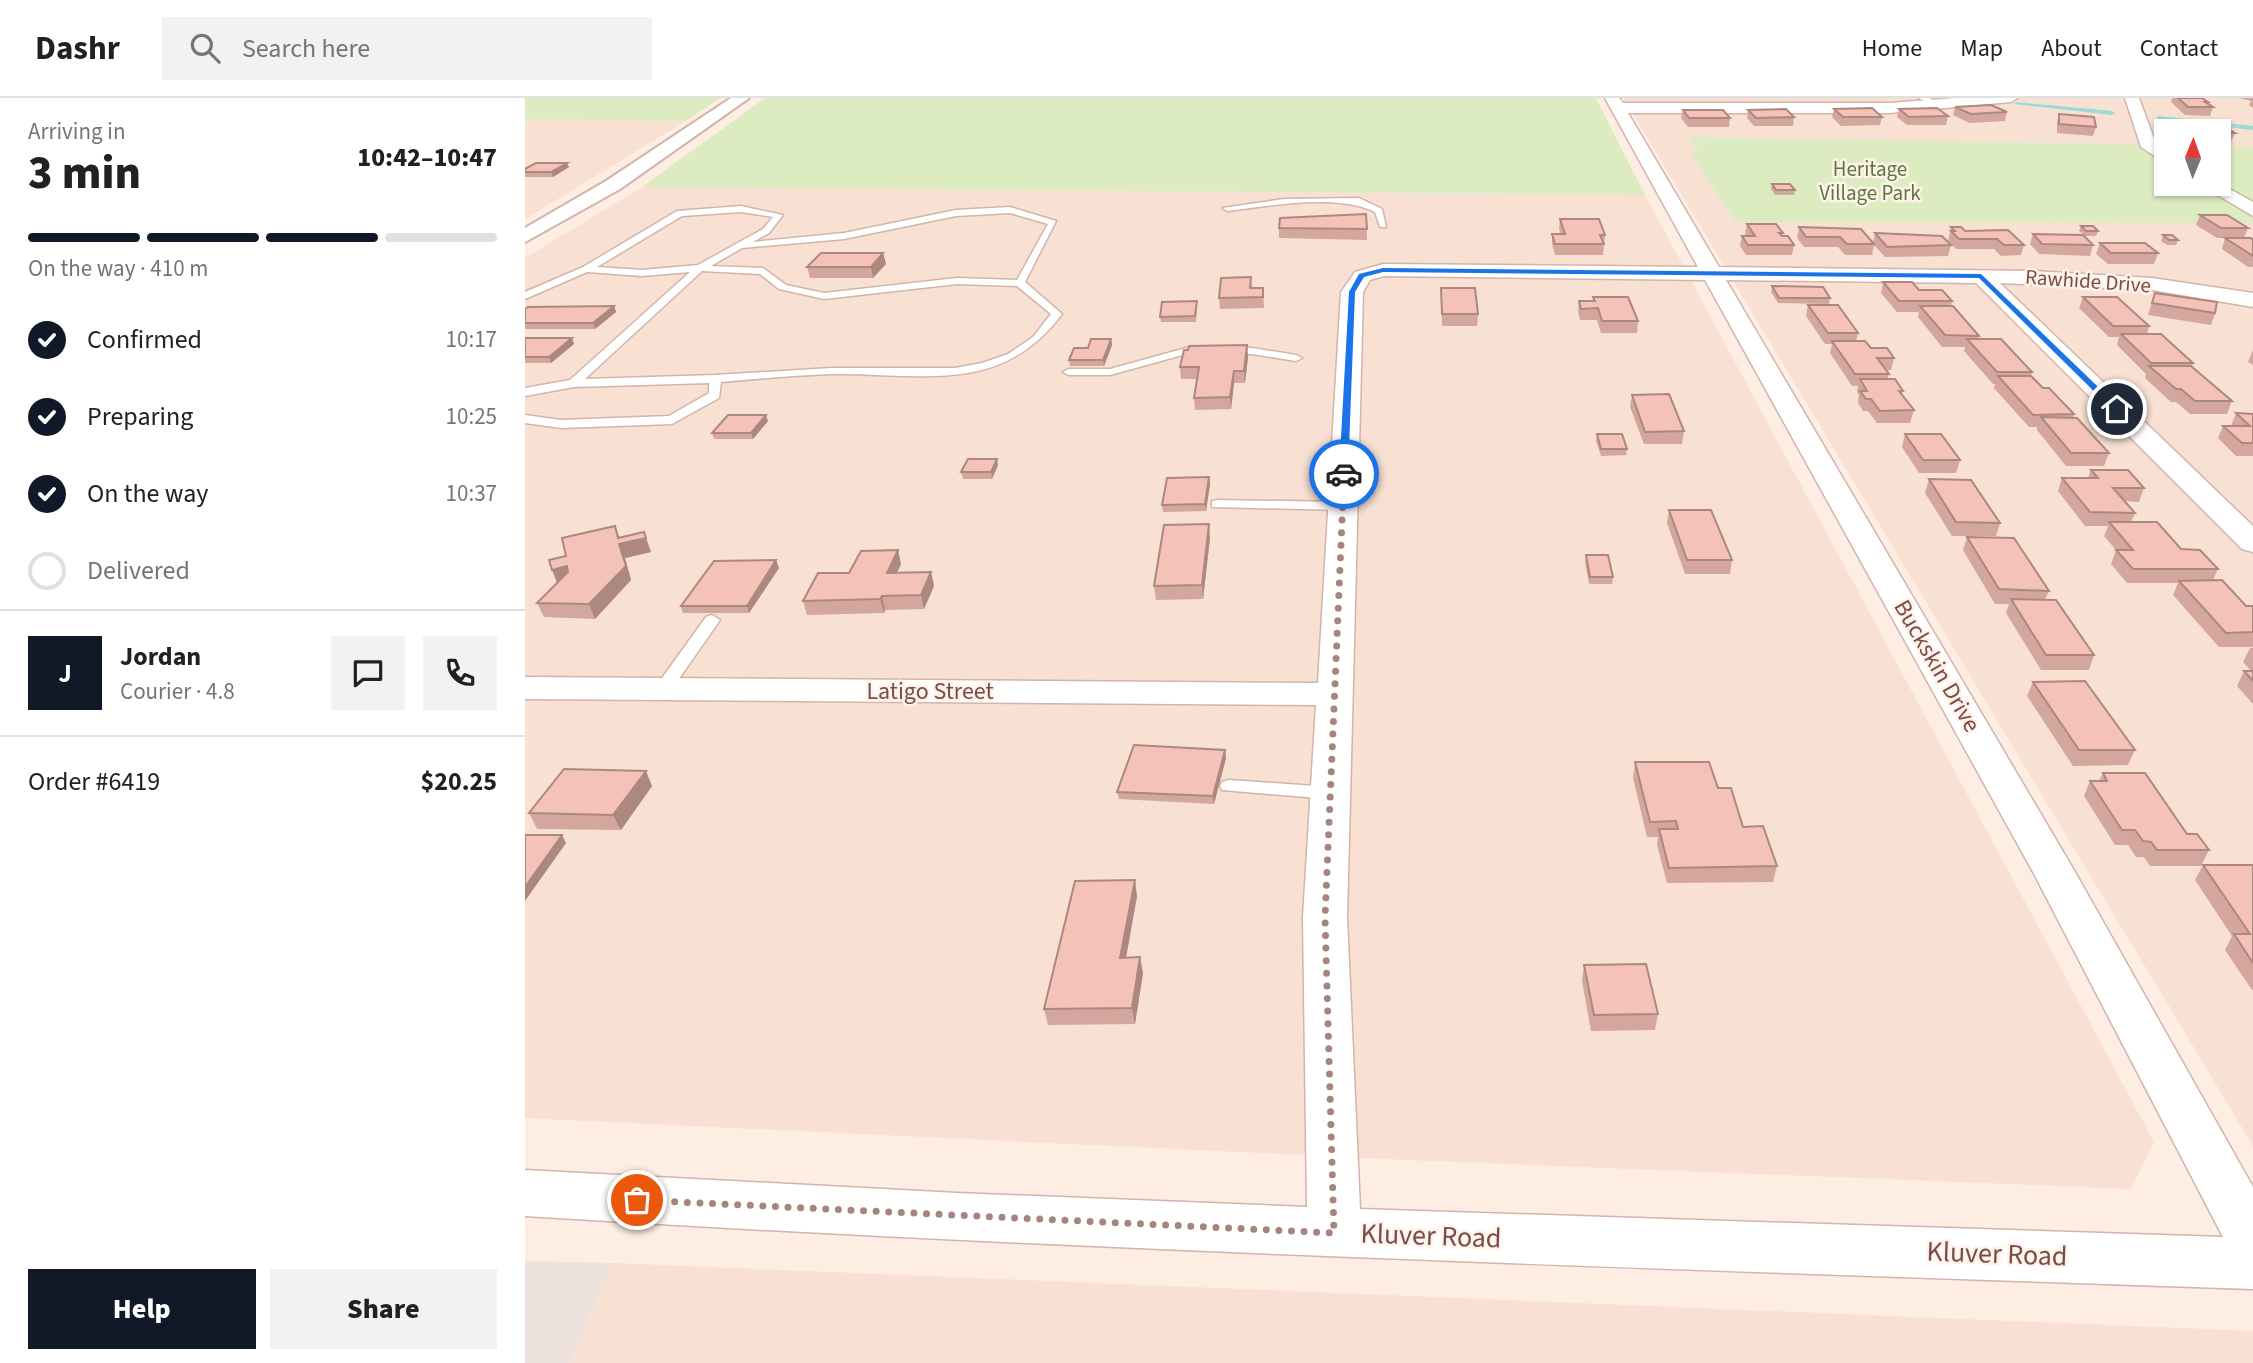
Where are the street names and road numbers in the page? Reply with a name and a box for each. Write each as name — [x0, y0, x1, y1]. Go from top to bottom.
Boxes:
street label: Rawhide Drive — [2024, 262, 2152, 300]
street label: Buckskin Drive — [1885, 593, 1989, 739]
street label: Latigo Street — [866, 674, 994, 709]
street label: Kluver Road — [1360, 1214, 1502, 1258]
street label: Kluver Road — [1926, 1232, 2068, 1276]

